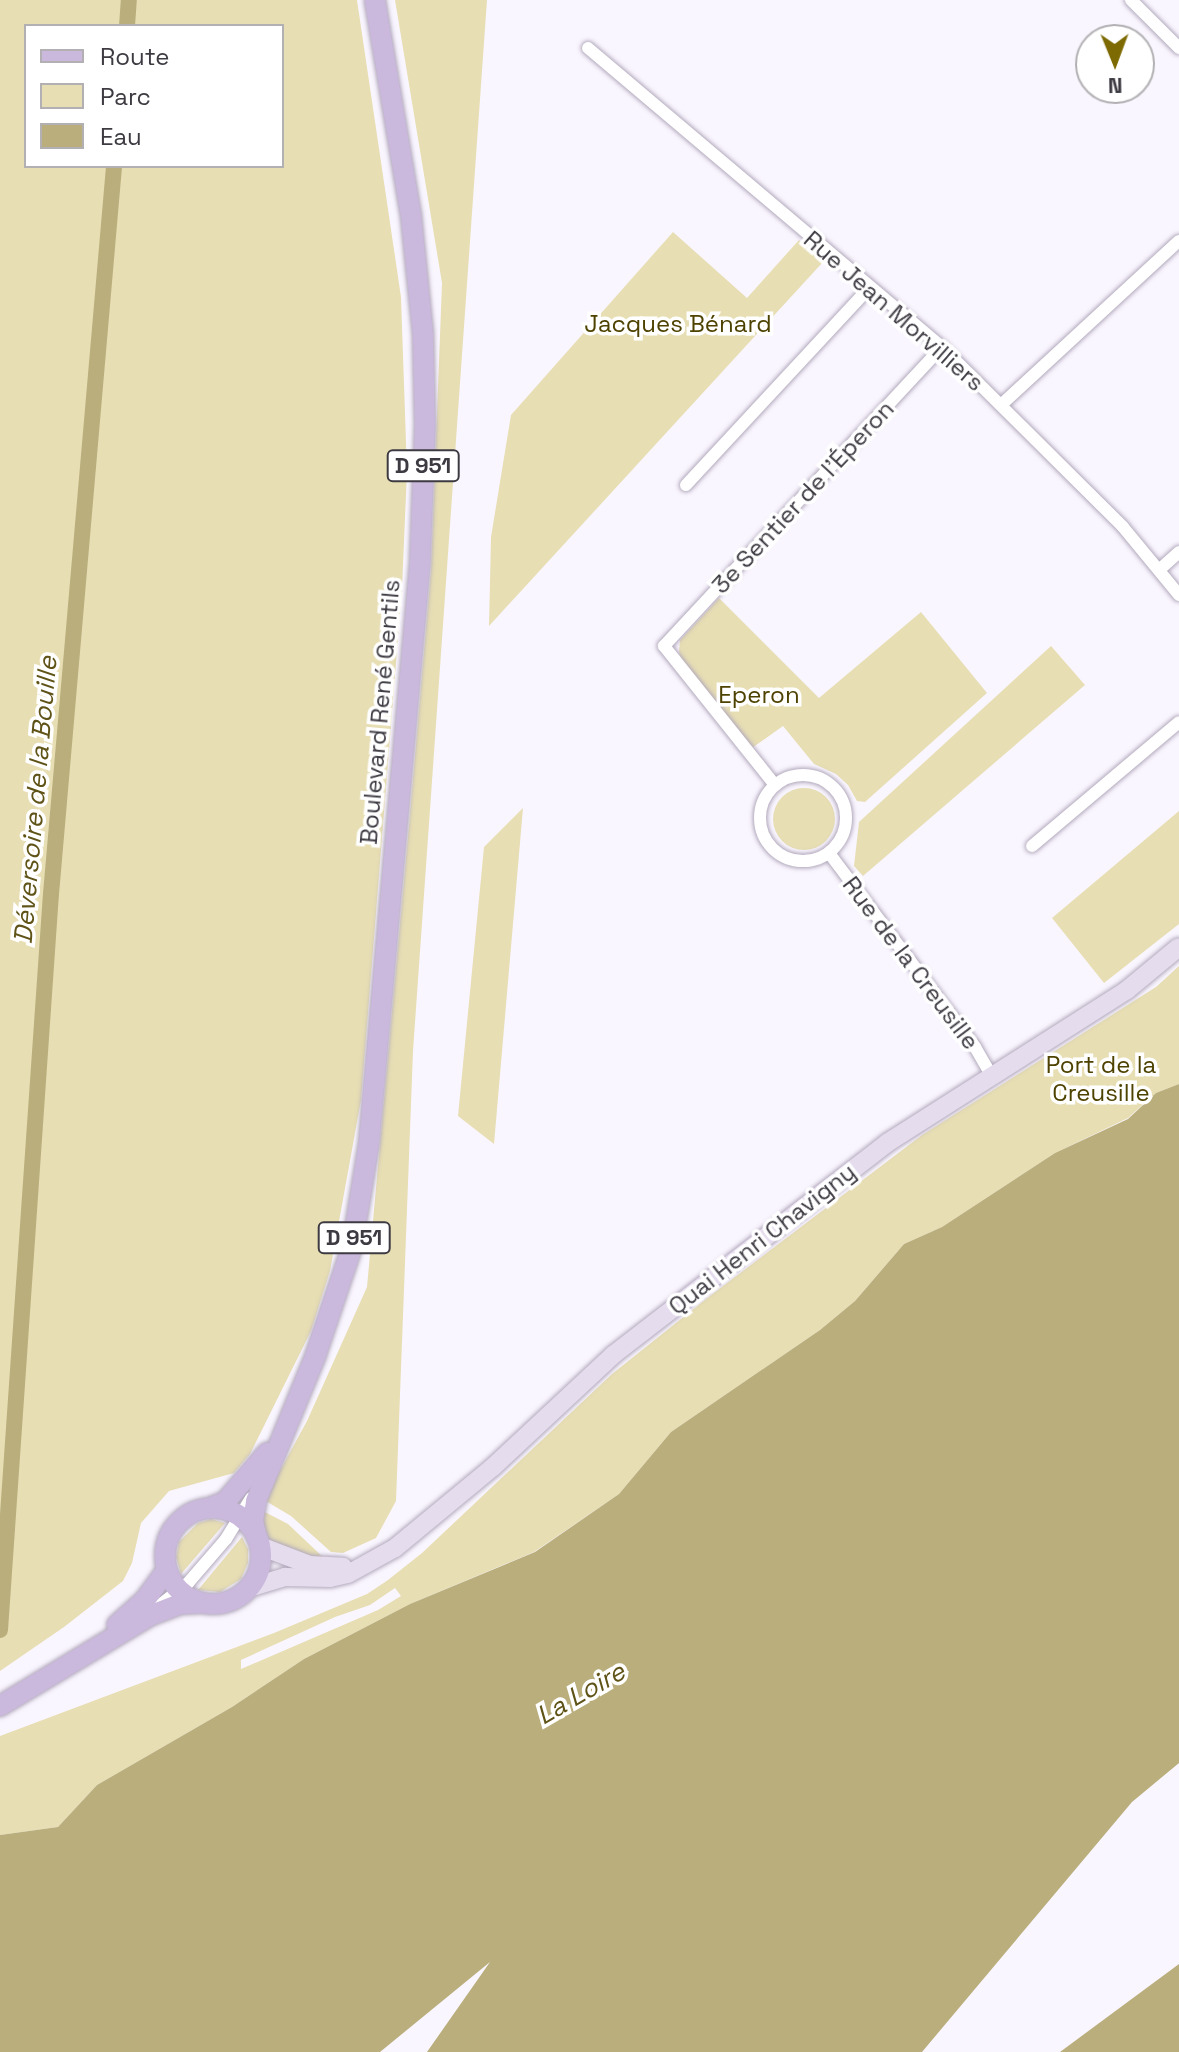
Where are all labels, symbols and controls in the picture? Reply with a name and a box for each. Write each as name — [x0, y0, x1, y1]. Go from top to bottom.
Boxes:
legend — [24, 24, 284, 168]
north arrow — [1075, 24, 1155, 104]
text: Route — [100, 41, 169, 72]
text: N — [1108, 72, 1123, 100]
text: Parc — [100, 81, 151, 112]
text: Eau — [100, 121, 142, 152]
street label: Rue Jean Morvilliers — [798, 225, 990, 397]
park label: Jacques Bénard — [584, 310, 772, 338]
street label: 3e Sentier de l'Éperon — [706, 394, 900, 600]
road number: D 951 — [385, 448, 461, 484]
street label: Boulevard René Gentils — [354, 578, 406, 846]
water label: Déversoire de la Bouille — [8, 655, 64, 945]
park label: Eperon — [718, 681, 800, 709]
street label: Rue de la Creusille — [837, 871, 985, 1055]
park label: Port de la Creusille — [1046, 1051, 1156, 1107]
street label: Quai Henri Chavigny — [663, 1157, 861, 1321]
road number: D 951 — [316, 1220, 392, 1256]
water label: La Loire — [531, 1656, 631, 1732]

